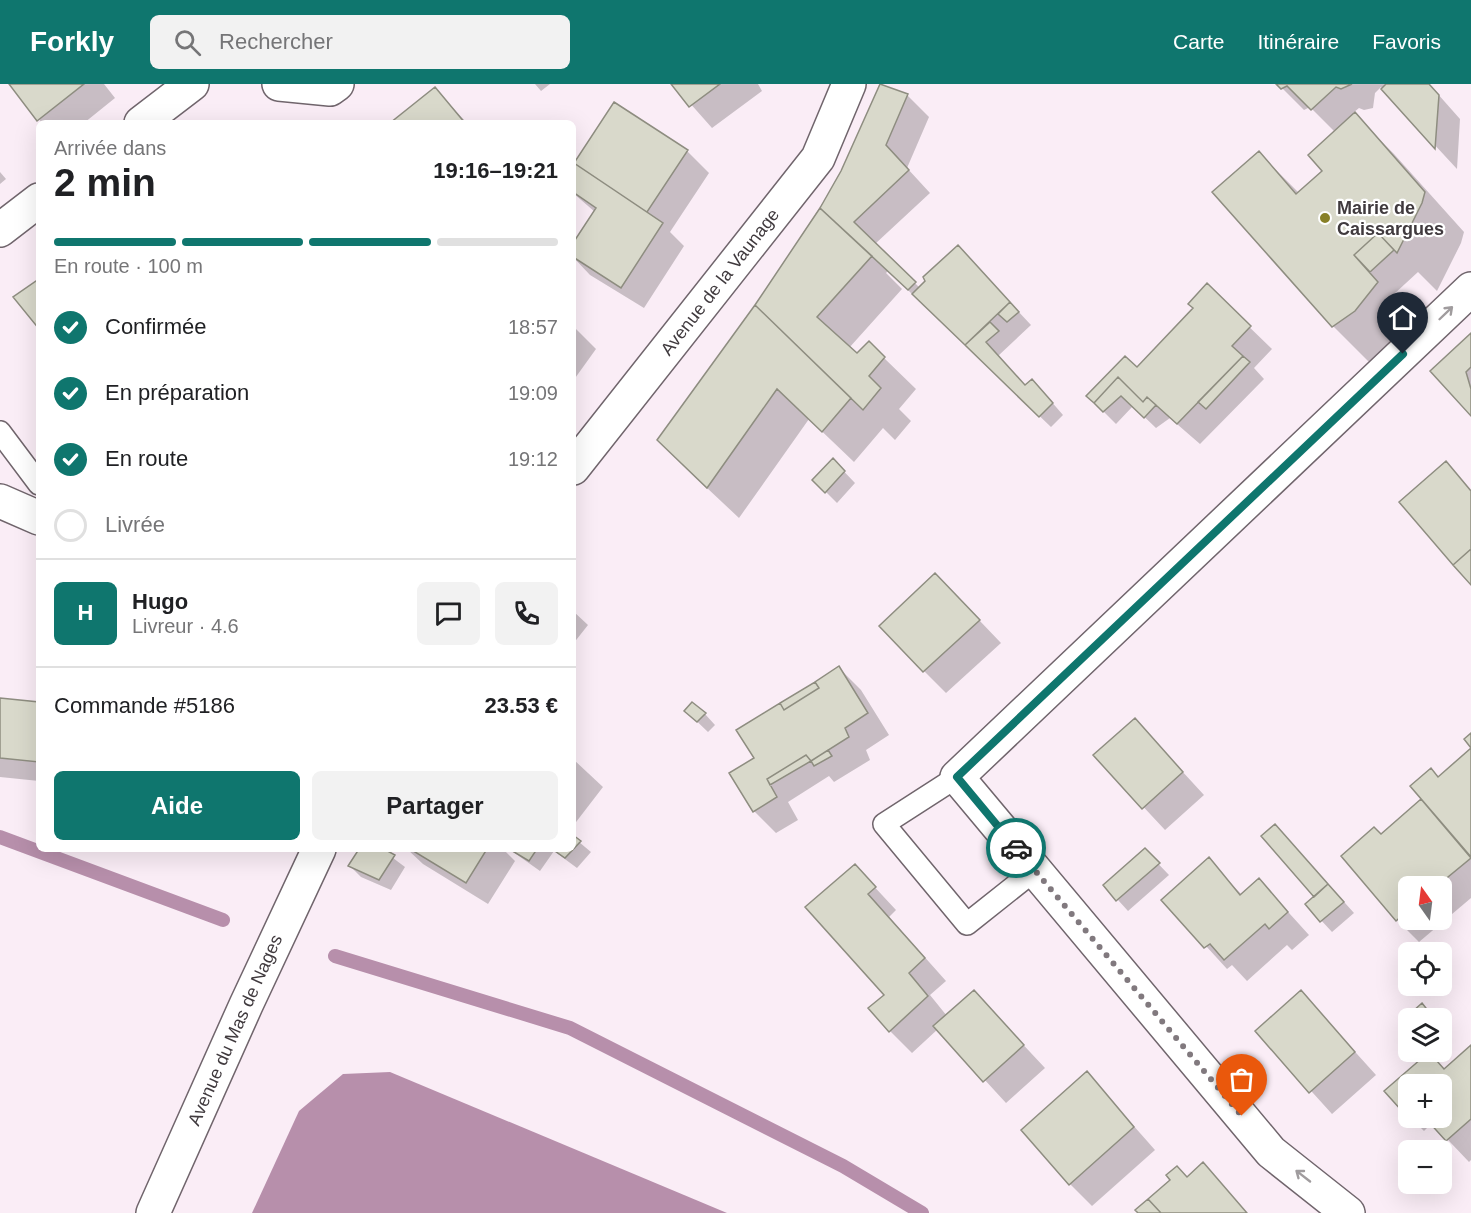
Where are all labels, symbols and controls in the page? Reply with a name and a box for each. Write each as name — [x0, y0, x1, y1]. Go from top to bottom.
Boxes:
search box — [150, 15, 570, 69]
text: Forkly — [30, 26, 114, 57]
icon: search — [171, 26, 204, 59]
text: Rechercher — [219, 29, 333, 54]
text: Carte — [1173, 30, 1224, 53]
text: Itinéraire — [1257, 30, 1339, 53]
text: Favoris — [1372, 30, 1441, 53]
text: Arrivée dans — [54, 137, 166, 159]
text: 19:16–19:21 — [433, 158, 558, 183]
text: 2 min — [54, 161, 156, 204]
place label: Mairie de Caissargues — [1337, 198, 1444, 239]
street label: Avenue de la Vaunage — [657, 205, 783, 359]
marker: Mairie de Caissargues — [1318, 211, 1332, 225]
text: En route · 100 m — [54, 255, 203, 277]
pin — [1377, 292, 1428, 354]
icon: home — [1386, 301, 1419, 334]
one-way arrow — [1438, 306, 1453, 320]
icon: check — [54, 311, 87, 344]
text: Confirmée — [105, 314, 206, 339]
text: 18:57 — [508, 316, 558, 338]
icon: check — [54, 377, 87, 410]
text: En préparation — [105, 380, 249, 405]
text: 19:09 — [508, 382, 558, 404]
icon: check — [54, 443, 87, 476]
text: En route — [105, 446, 188, 471]
text: 19:12 — [508, 448, 558, 470]
text: Livrée — [105, 512, 165, 537]
button: chat — [417, 582, 480, 645]
button: phone — [495, 582, 558, 645]
text: Hugo — [132, 589, 188, 614]
text: H — [78, 600, 93, 625]
text: Livreur · 4.6 — [132, 615, 239, 637]
text: Commande #5186 — [54, 693, 235, 718]
text: 23.53 € — [485, 693, 558, 718]
button: Aide — [54, 771, 300, 840]
button: Partager — [312, 771, 558, 840]
courier — [986, 818, 1046, 878]
icon: car — [1000, 832, 1033, 865]
north arrow — [1398, 876, 1452, 930]
map controls — [1398, 876, 1452, 1194]
street label: Avenue du Mas de Nages — [184, 931, 286, 1129]
button: locate — [1398, 942, 1452, 996]
button: layers — [1398, 1008, 1452, 1062]
pin — [1216, 1054, 1267, 1116]
icon: bag — [1225, 1063, 1258, 1096]
button: + — [1398, 1074, 1452, 1128]
button: − — [1398, 1140, 1452, 1194]
one-way arrow — [1295, 1170, 1311, 1183]

